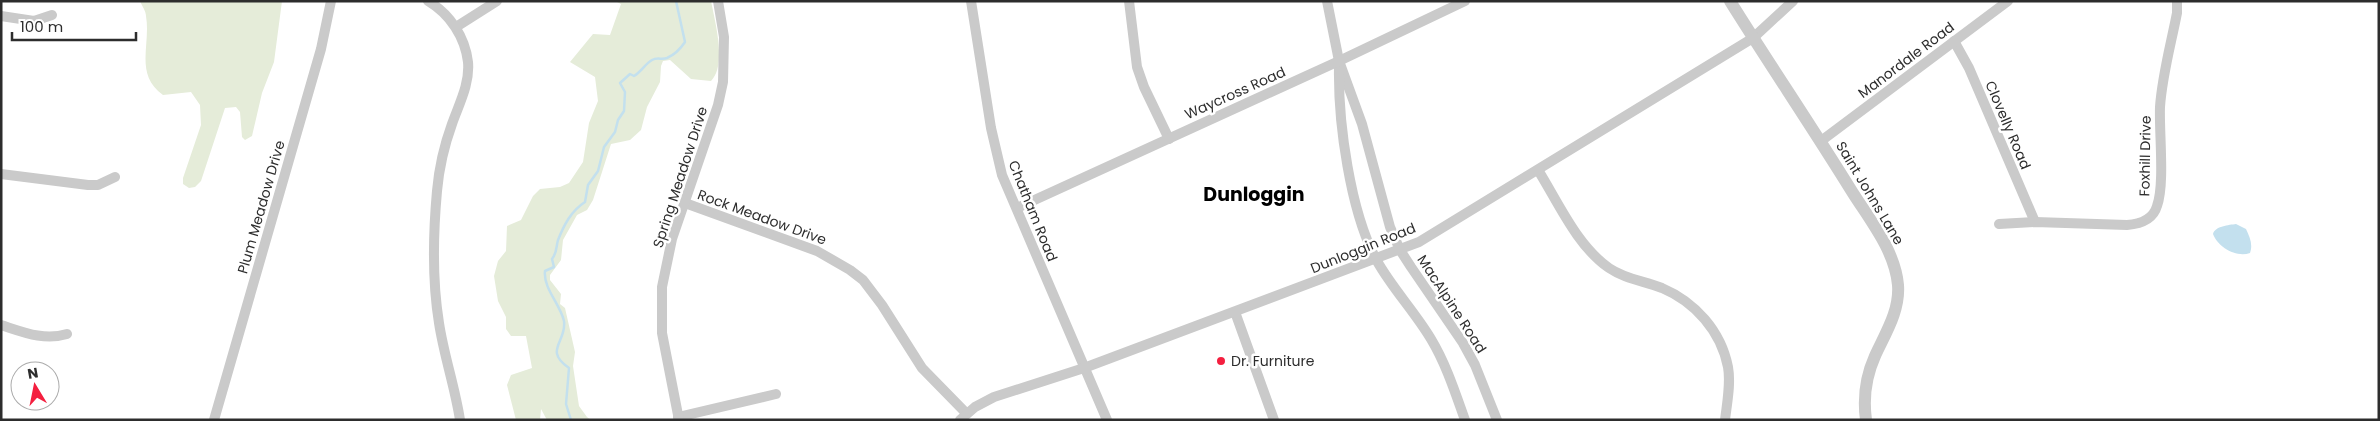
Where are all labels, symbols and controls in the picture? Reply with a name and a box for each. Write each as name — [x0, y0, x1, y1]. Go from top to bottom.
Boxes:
scale bar — [12, 10, 136, 42]
text: 100 m — [20, 16, 63, 37]
street label: Manordale Road — [1854, 17, 1958, 103]
street label: Waycross Road — [1181, 62, 1289, 124]
street label: Clovelly Road — [1980, 78, 2036, 172]
street label: Spring Meadow Drive — [648, 103, 712, 250]
street label: Foxhill Drive — [2134, 115, 2156, 197]
street label: Plum Meadow Drive — [232, 138, 290, 276]
street label: Saint Johns Lane — [1831, 138, 1909, 249]
street label: Chatham Road — [1004, 158, 1062, 264]
district label: Dunloggin — [1203, 181, 1305, 208]
street label: Rock Meadow Drive — [695, 184, 830, 250]
street label: Dunloggin Road — [1307, 218, 1419, 278]
street label: MacAlpine Road — [1413, 251, 1491, 357]
place label: Dr. Furniture — [1231, 351, 1315, 371]
marker: Dr. Furniture — [1215, 355, 1227, 367]
north arrow — [10, 361, 60, 411]
text: N — [26, 362, 40, 384]

